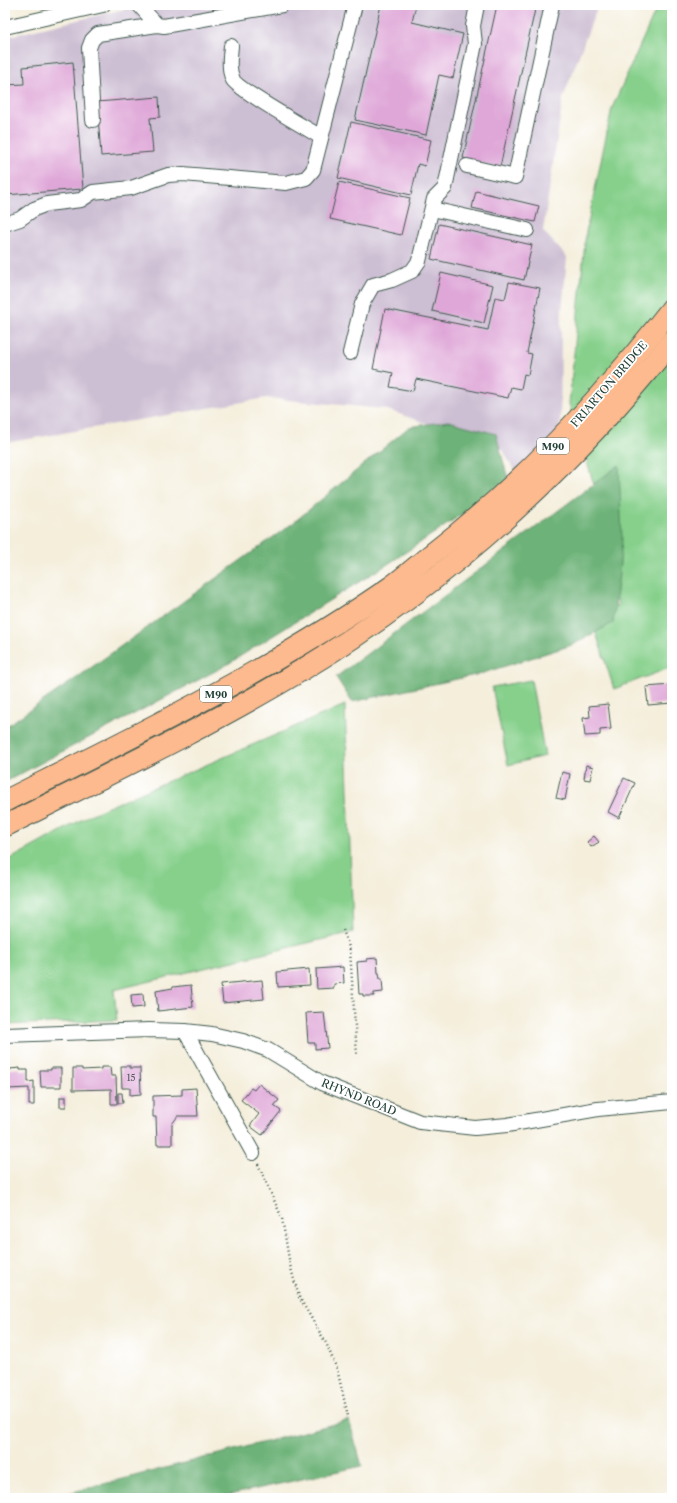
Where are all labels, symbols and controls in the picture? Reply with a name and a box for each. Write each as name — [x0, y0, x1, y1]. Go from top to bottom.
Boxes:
street label: FRIARTON BRIDGE — [568, 338, 651, 430]
road number: M90 — [537, 438, 569, 454]
road number: M90 — [200, 686, 232, 702]
house number: 15 — [127, 1072, 135, 1083]
street label: RHYND ROAD — [319, 1076, 399, 1118]

